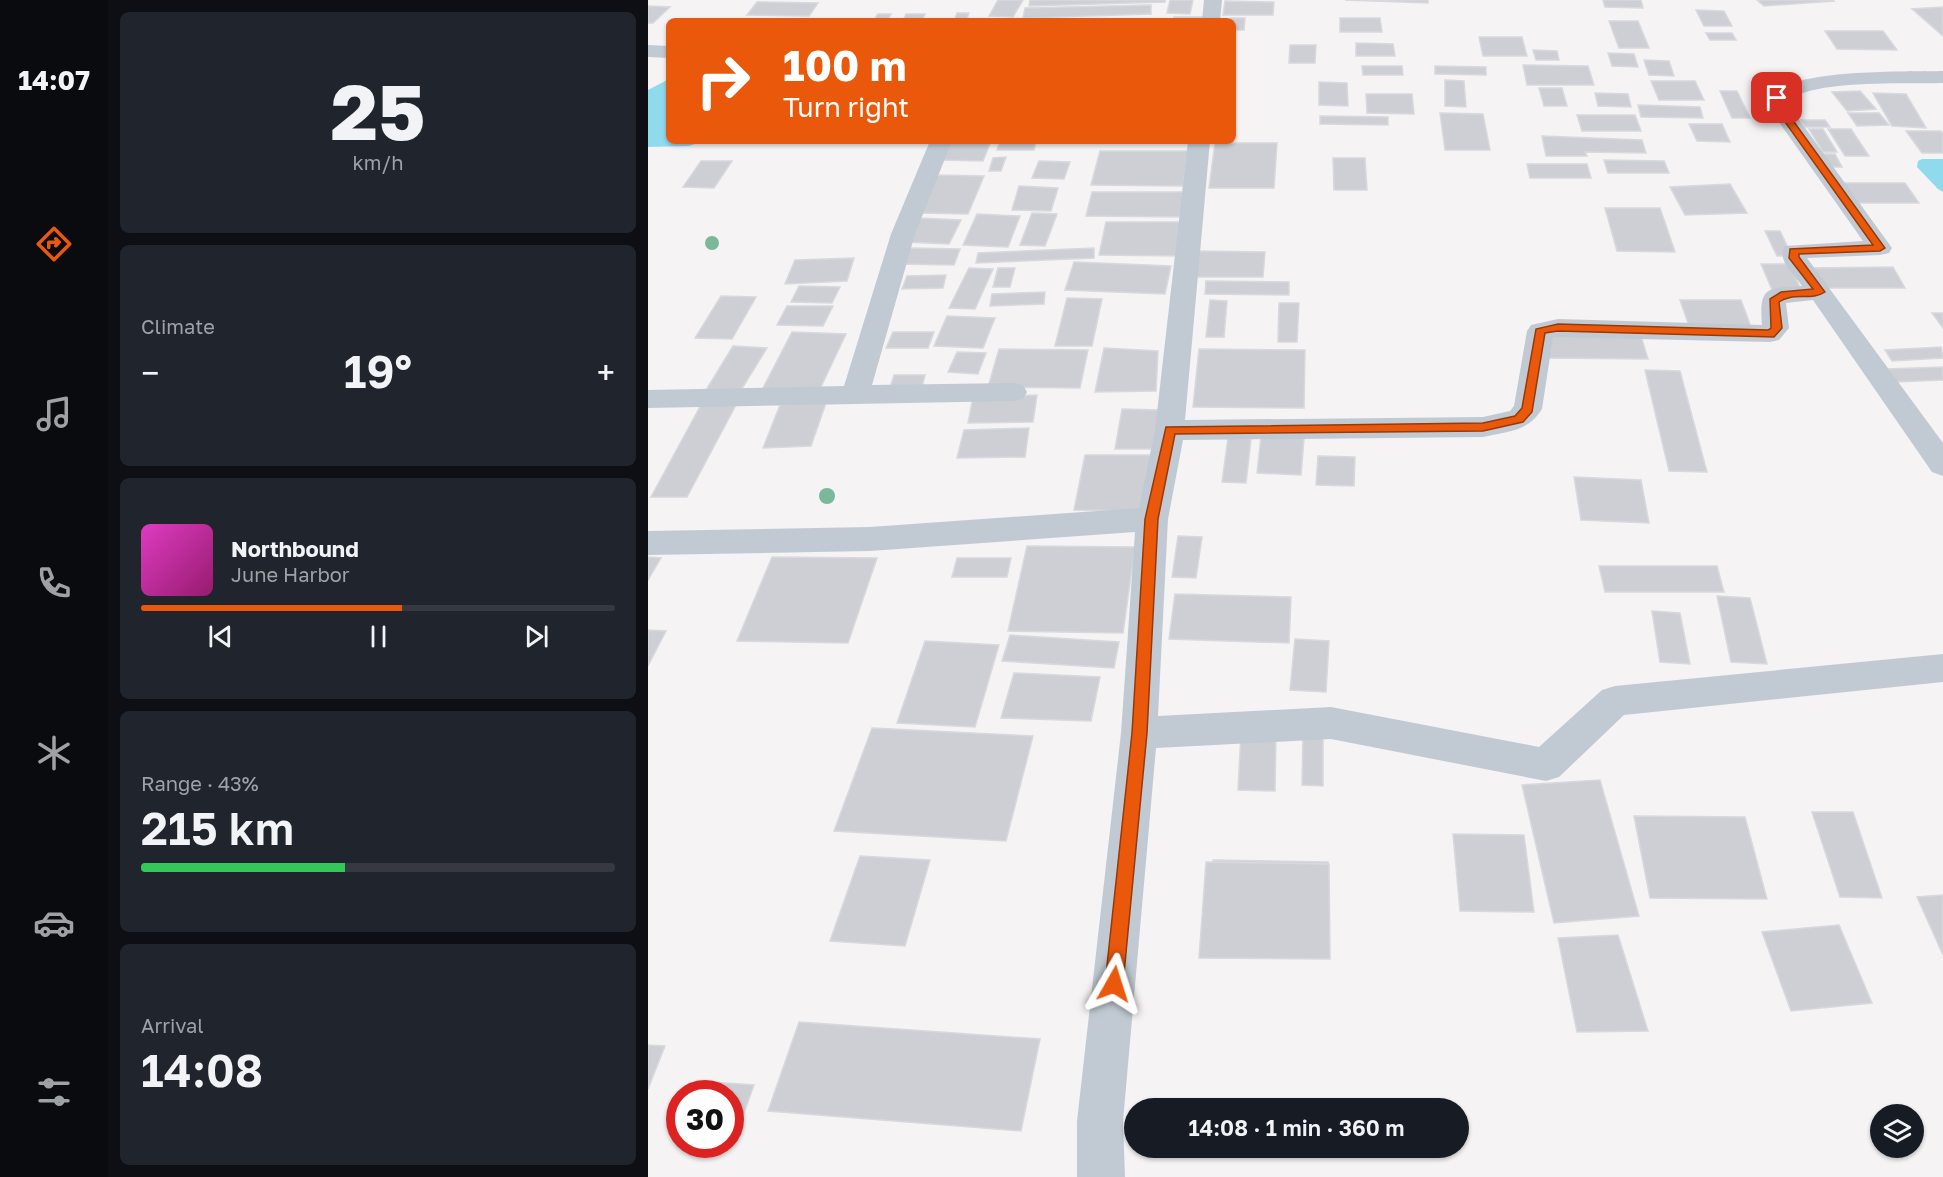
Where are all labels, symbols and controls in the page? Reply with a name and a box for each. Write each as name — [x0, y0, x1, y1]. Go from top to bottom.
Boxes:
text: 100 m — [783, 40, 906, 90]
icon: right — [684, 42, 762, 120]
text: 14:07 — [18, 64, 90, 96]
text: 25 — [330, 64, 426, 157]
pin — [1751, 72, 1802, 123]
icon: arrive — [1760, 81, 1793, 114]
text: Turn right — [783, 91, 909, 123]
text: km/h — [353, 150, 403, 174]
icon: directions — [33, 223, 75, 265]
text: Climate — [141, 314, 215, 338]
text: 19° — [344, 344, 412, 398]
text: − — [141, 353, 159, 392]
text: + — [597, 353, 615, 392]
icon: music — [33, 393, 75, 435]
text: Northbound — [231, 535, 359, 562]
icon: phone — [33, 562, 75, 604]
text: June Harbor — [231, 562, 350, 586]
icon: previous — [204, 620, 237, 653]
icon: pause — [362, 620, 395, 653]
icon: next — [520, 620, 553, 653]
icon: climate — [33, 732, 75, 774]
text: Range · 43% — [141, 771, 259, 795]
text: 215 km — [141, 801, 294, 855]
icon: car — [33, 902, 75, 944]
position arrow — [1082, 952, 1146, 1016]
text: Arrival — [141, 1013, 204, 1037]
text: 14:08 — [141, 1043, 263, 1097]
icon: filters — [33, 1071, 75, 1113]
speed limit sign: 30 — [666, 1080, 744, 1158]
map controls — [1870, 1104, 1924, 1158]
button: layers — [1870, 1104, 1924, 1158]
text: 14:08 · 1 min · 360 m — [1188, 1114, 1405, 1141]

